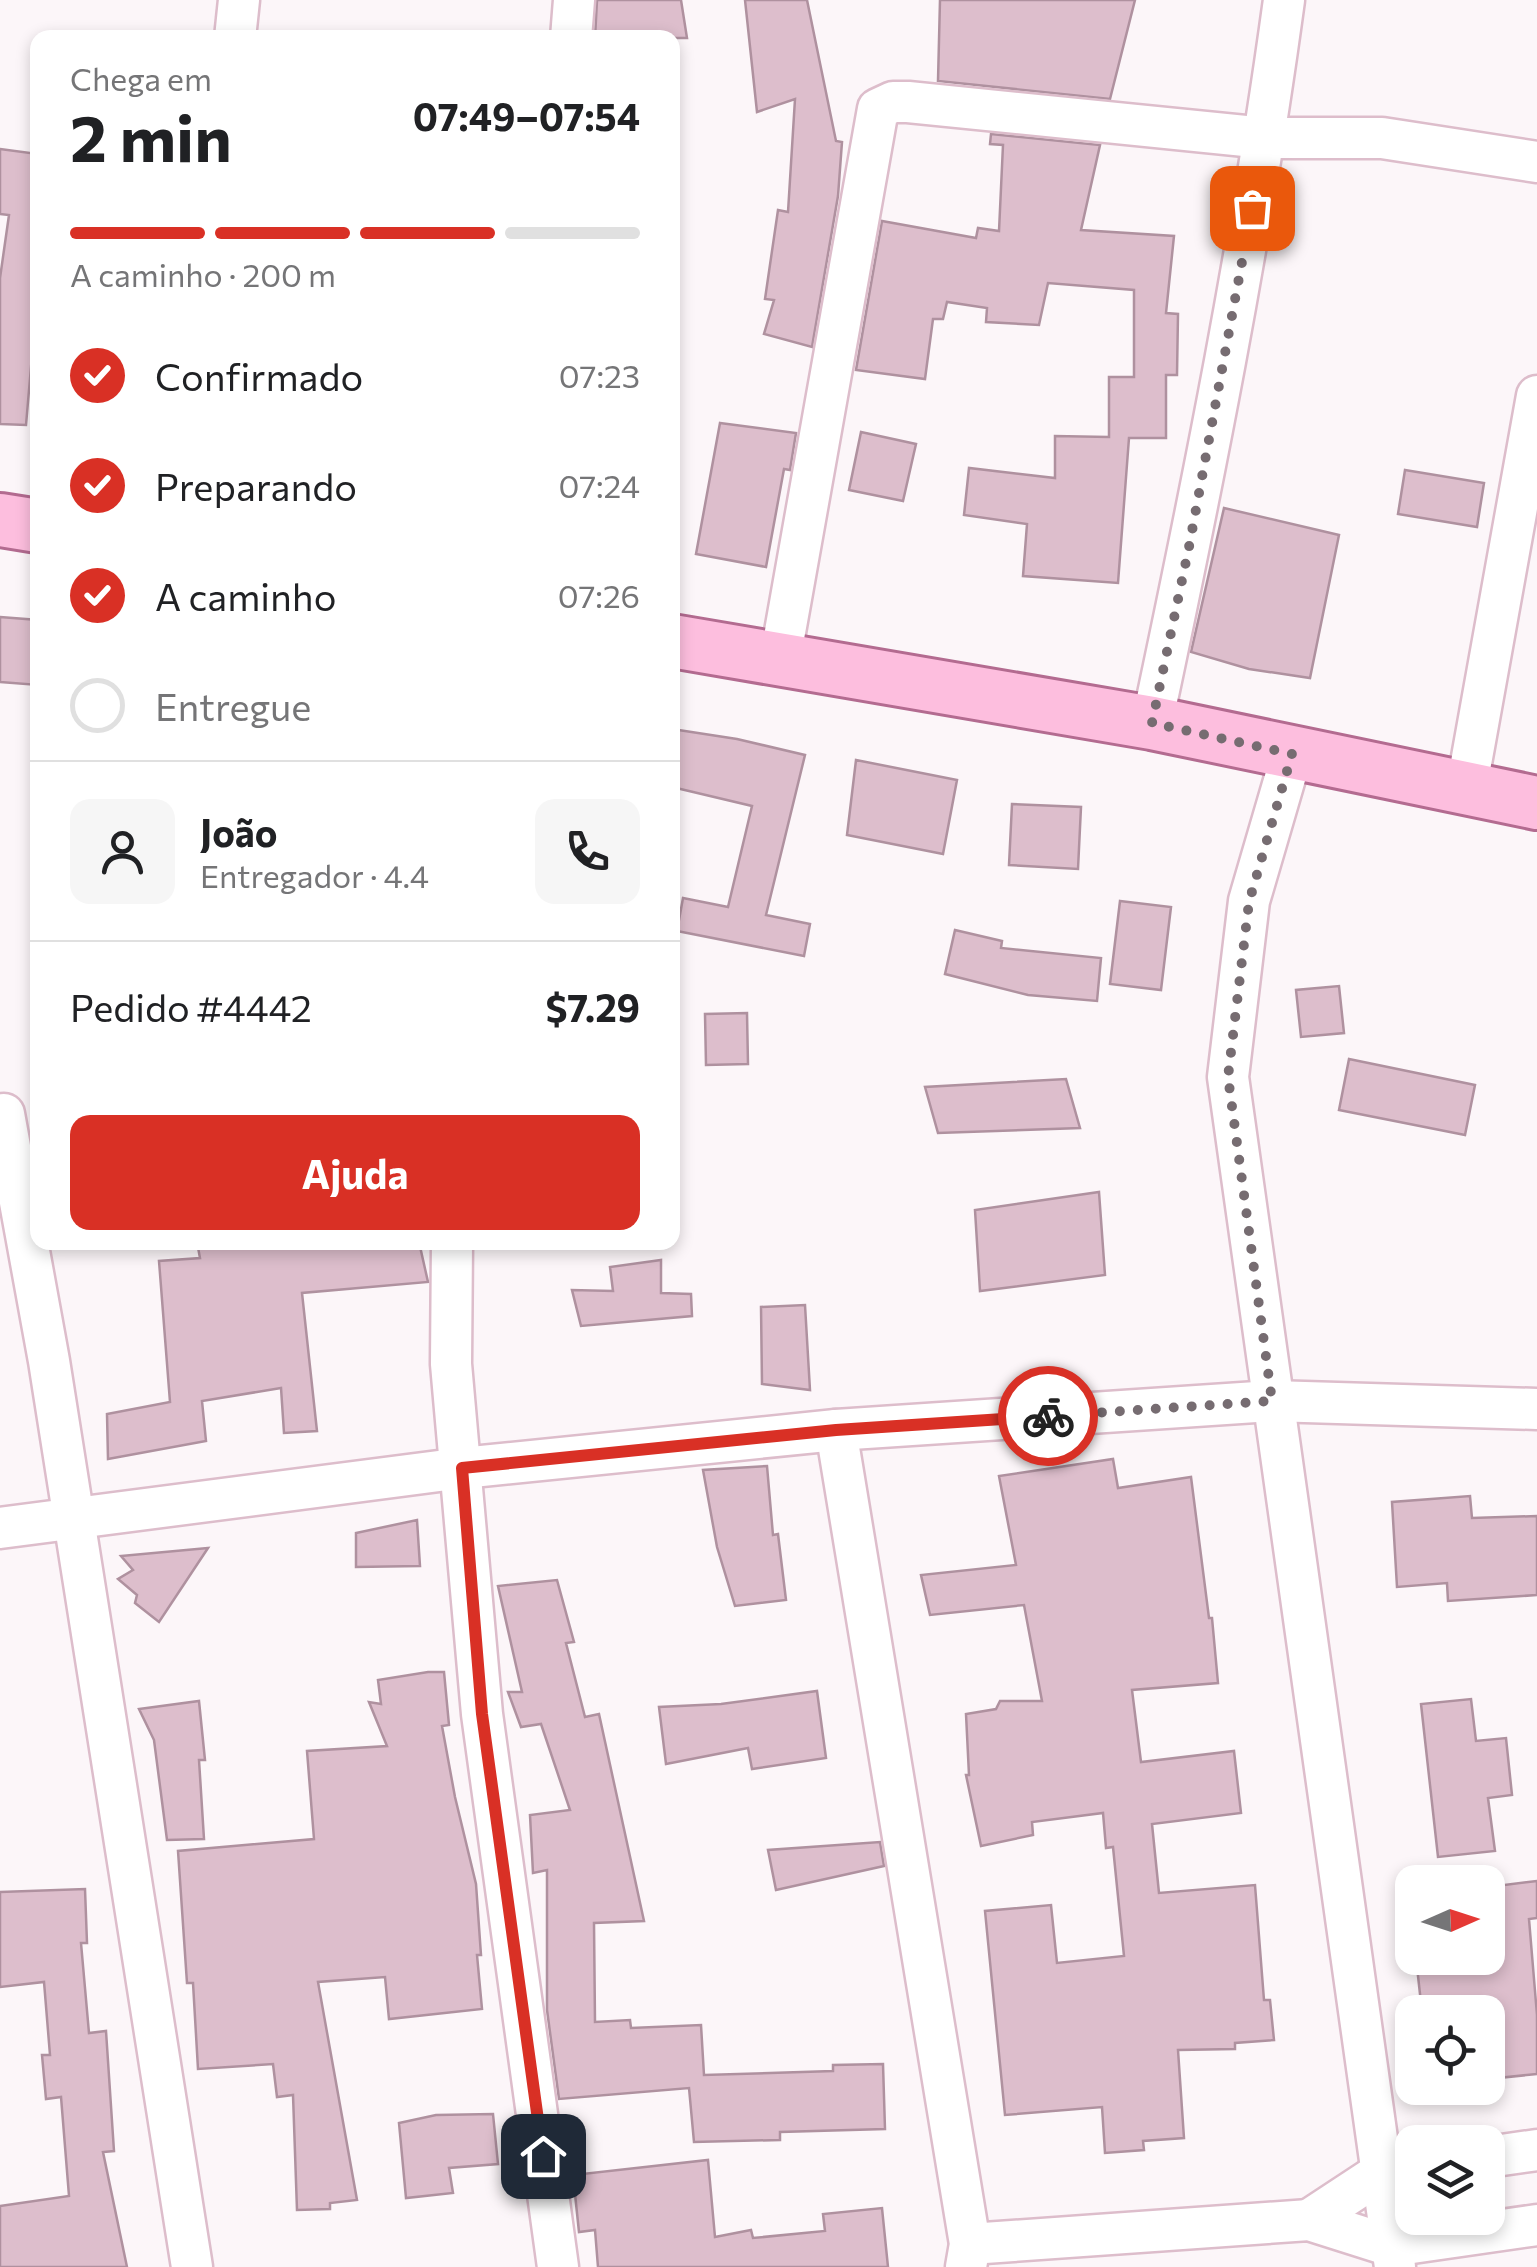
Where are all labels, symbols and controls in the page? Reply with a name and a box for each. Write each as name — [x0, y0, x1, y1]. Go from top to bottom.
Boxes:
text: Chega em — [70, 58, 212, 98]
text: 07:49–07:54 — [413, 92, 640, 139]
text: 2 min — [70, 96, 232, 175]
pin — [1210, 166, 1295, 251]
icon: bag — [1225, 181, 1280, 236]
text: A caminho · 200 m — [70, 254, 336, 294]
icon: check — [70, 348, 125, 403]
text: Confirmado — [155, 352, 363, 399]
text: 07:23 — [559, 355, 640, 395]
icon: check — [70, 458, 125, 513]
text: Preparando — [155, 462, 357, 509]
text: 07:24 — [558, 465, 640, 505]
icon: check — [70, 568, 125, 623]
text: A caminho — [155, 572, 336, 619]
text: 07:26 — [558, 575, 640, 615]
text: Entregue — [155, 682, 311, 729]
button: person — [70, 799, 175, 904]
button: phone — [535, 799, 640, 904]
text: João — [200, 808, 277, 855]
text: Entregador · 4.4 — [200, 855, 429, 895]
text: Pedido #4442 — [70, 983, 312, 1030]
text: $7.29 — [545, 983, 640, 1030]
button: Ajuda — [70, 1115, 640, 1230]
courier — [998, 1366, 1098, 1466]
icon: bike — [1021, 1389, 1076, 1444]
north arrow — [1395, 1865, 1505, 1975]
map controls — [1395, 1865, 1505, 2235]
button: locate — [1395, 1995, 1505, 2105]
pin — [501, 2114, 586, 2199]
button: layers — [1395, 2125, 1505, 2235]
icon: home — [516, 2129, 571, 2184]

